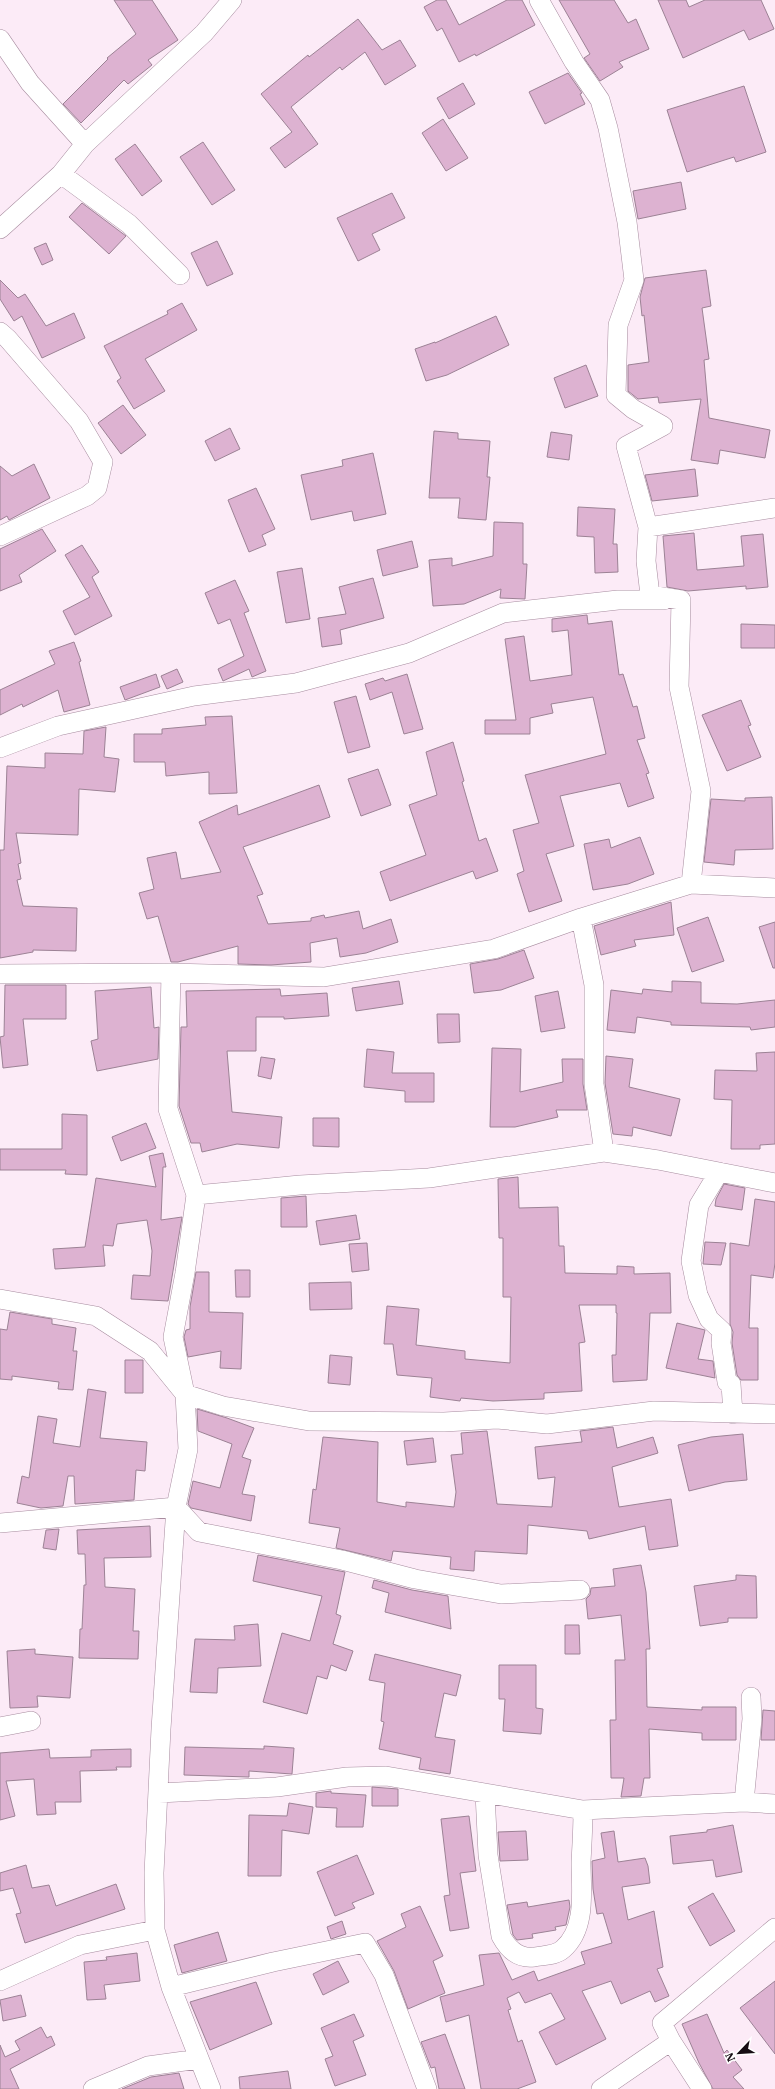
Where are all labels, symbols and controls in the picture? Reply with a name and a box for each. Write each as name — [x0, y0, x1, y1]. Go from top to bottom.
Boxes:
north arrow — [719, 2033, 759, 2073]
text: N — [722, 2050, 738, 2064]

